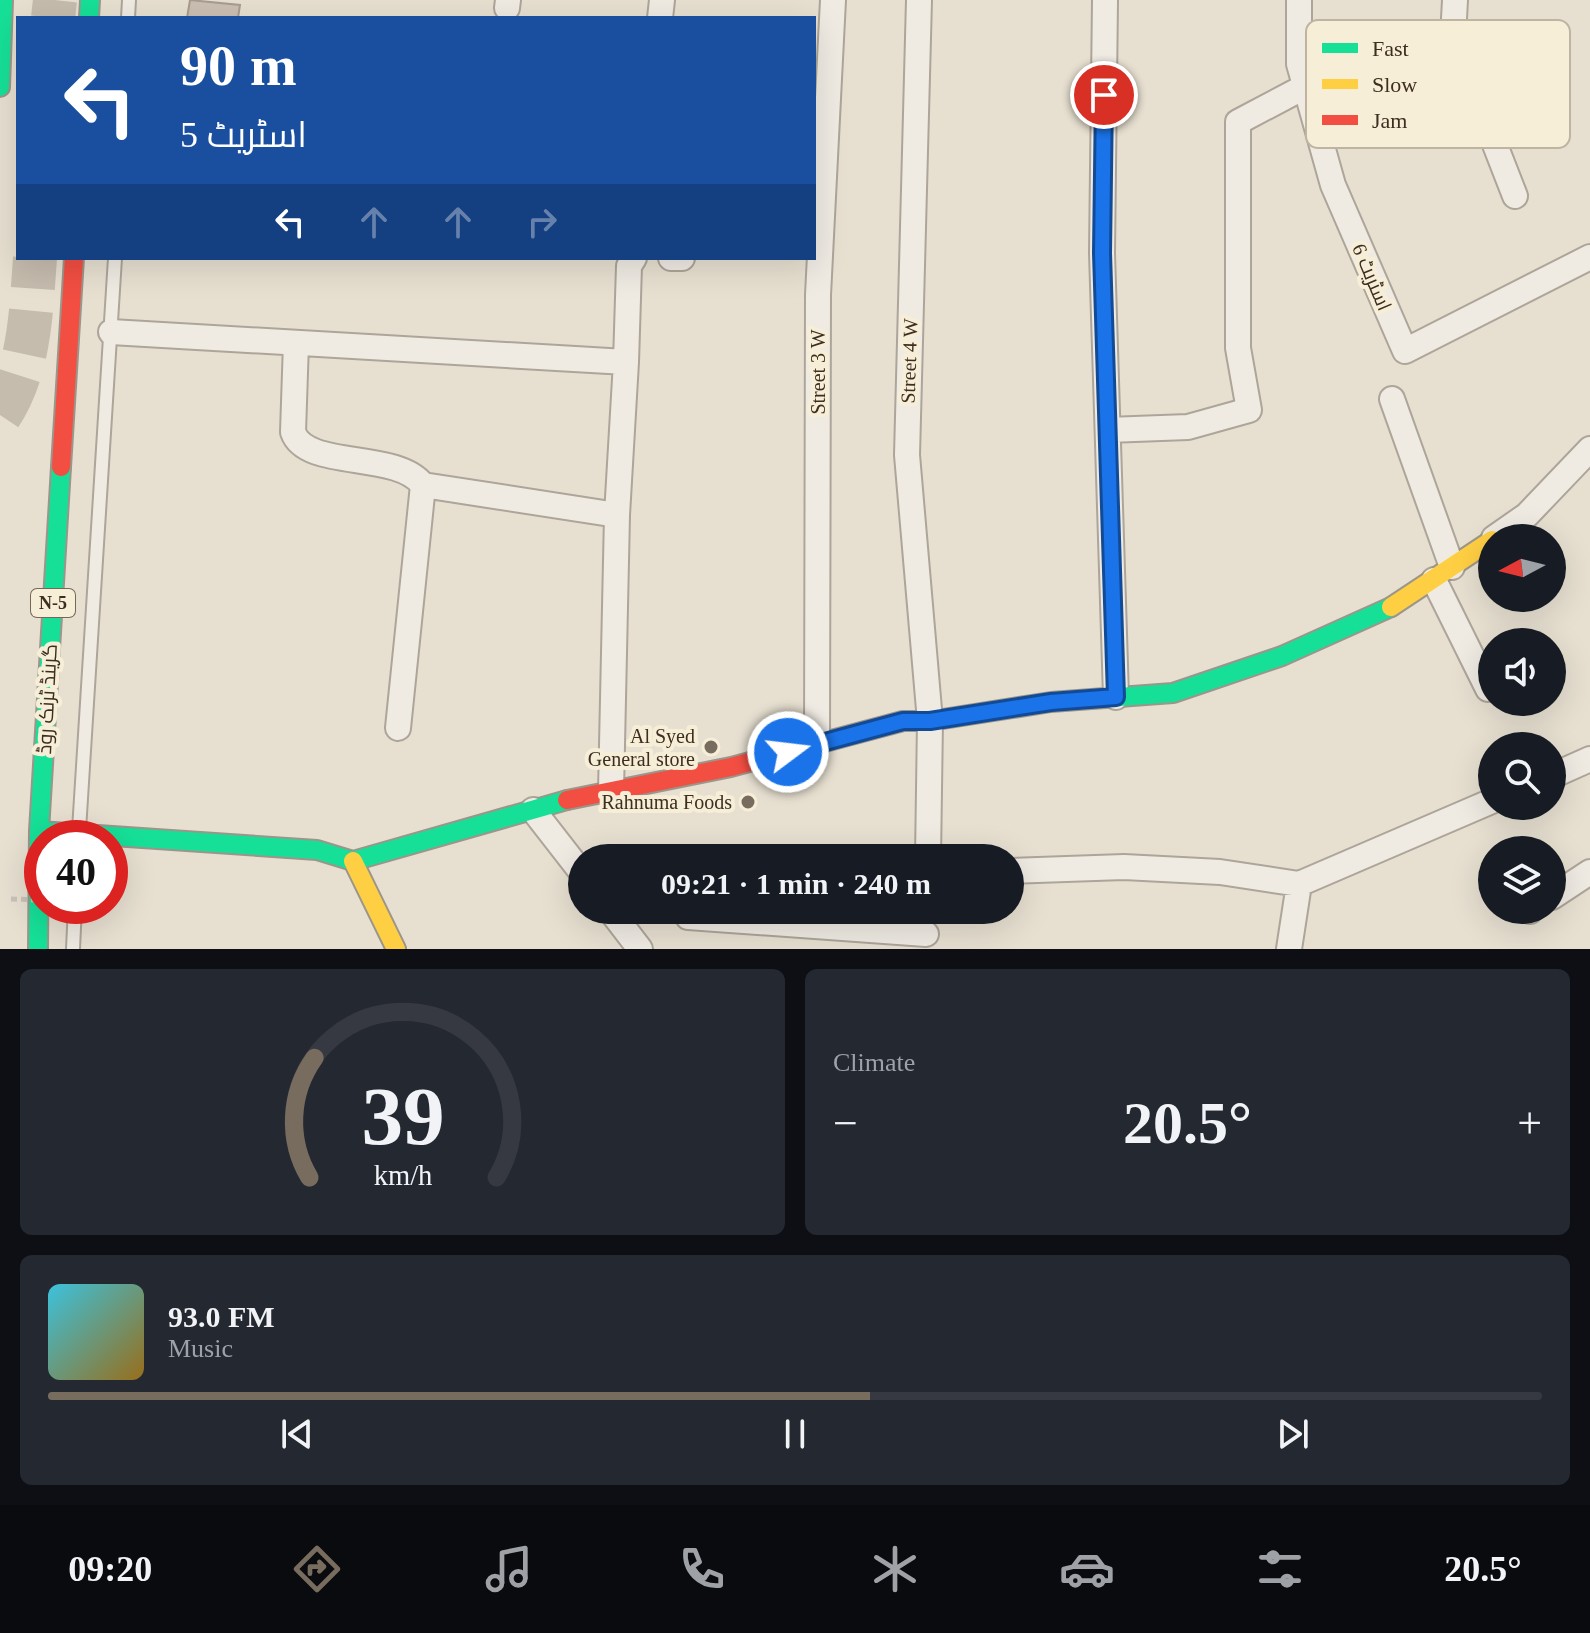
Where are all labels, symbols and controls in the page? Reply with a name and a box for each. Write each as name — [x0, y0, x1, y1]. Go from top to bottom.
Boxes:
legend — [1306, 20, 1570, 148]
text: 90 m — [180, 35, 297, 97]
text: Fast — [1372, 36, 1409, 61]
icon: left — [48, 48, 152, 152]
pin — [1070, 61, 1138, 129]
text: Slow — [1372, 72, 1417, 97]
icon: arrive — [1082, 73, 1126, 117]
text: Jam — [1372, 108, 1407, 133]
text: اسٹریٹ 5 — [180, 115, 307, 155]
icon: left — [268, 200, 312, 244]
icon: ahead — [352, 200, 396, 244]
icon: ahead — [436, 200, 480, 244]
icon: right — [520, 200, 564, 244]
street label: اسٹریٹ 6 — [1347, 240, 1396, 314]
street label: Street 4 W — [897, 318, 921, 404]
street label: Street 3 W — [807, 329, 829, 415]
north arrow — [1478, 524, 1566, 612]
map controls — [1478, 524, 1566, 924]
road number: N-5 — [31, 589, 75, 617]
button: sound — [1478, 628, 1566, 716]
street label: گرینڈ ٹرنک روڈ — [33, 643, 62, 755]
position arrow — [746, 710, 830, 794]
place label: Al Syed General store — [588, 725, 695, 770]
button: search — [1478, 732, 1566, 820]
marker: Al Syed General store — [702, 738, 720, 756]
place label: Rahnuma Foods — [601, 791, 732, 813]
marker: Rahnuma Foods — [739, 793, 757, 811]
speed limit sign: 40 — [24, 820, 128, 924]
button: layers — [1478, 836, 1566, 924]
text: 09:21 · 1 min · 240 m — [661, 867, 931, 900]
text: Climate — [833, 1048, 915, 1077]
text: 39 — [361, 1070, 444, 1162]
text: 20.5° — [1123, 1090, 1252, 1156]
text: − — [833, 1099, 858, 1148]
text: + — [1517, 1099, 1542, 1148]
text: km/h — [373, 1160, 432, 1191]
text: 93.0 FM — [168, 1300, 275, 1333]
text: Music — [168, 1334, 233, 1363]
icon: previous — [275, 1412, 319, 1456]
icon: pause — [773, 1412, 817, 1456]
icon: next — [1271, 1412, 1315, 1456]
icon: directions — [289, 1541, 345, 1597]
icon: music — [481, 1541, 537, 1597]
icon: phone — [674, 1541, 730, 1597]
icon: climate — [867, 1541, 923, 1597]
icon: car — [1059, 1541, 1115, 1597]
icon: filters — [1252, 1541, 1308, 1597]
text: 09:20 — [68, 1549, 152, 1589]
text: 20.5° — [1444, 1549, 1522, 1589]

